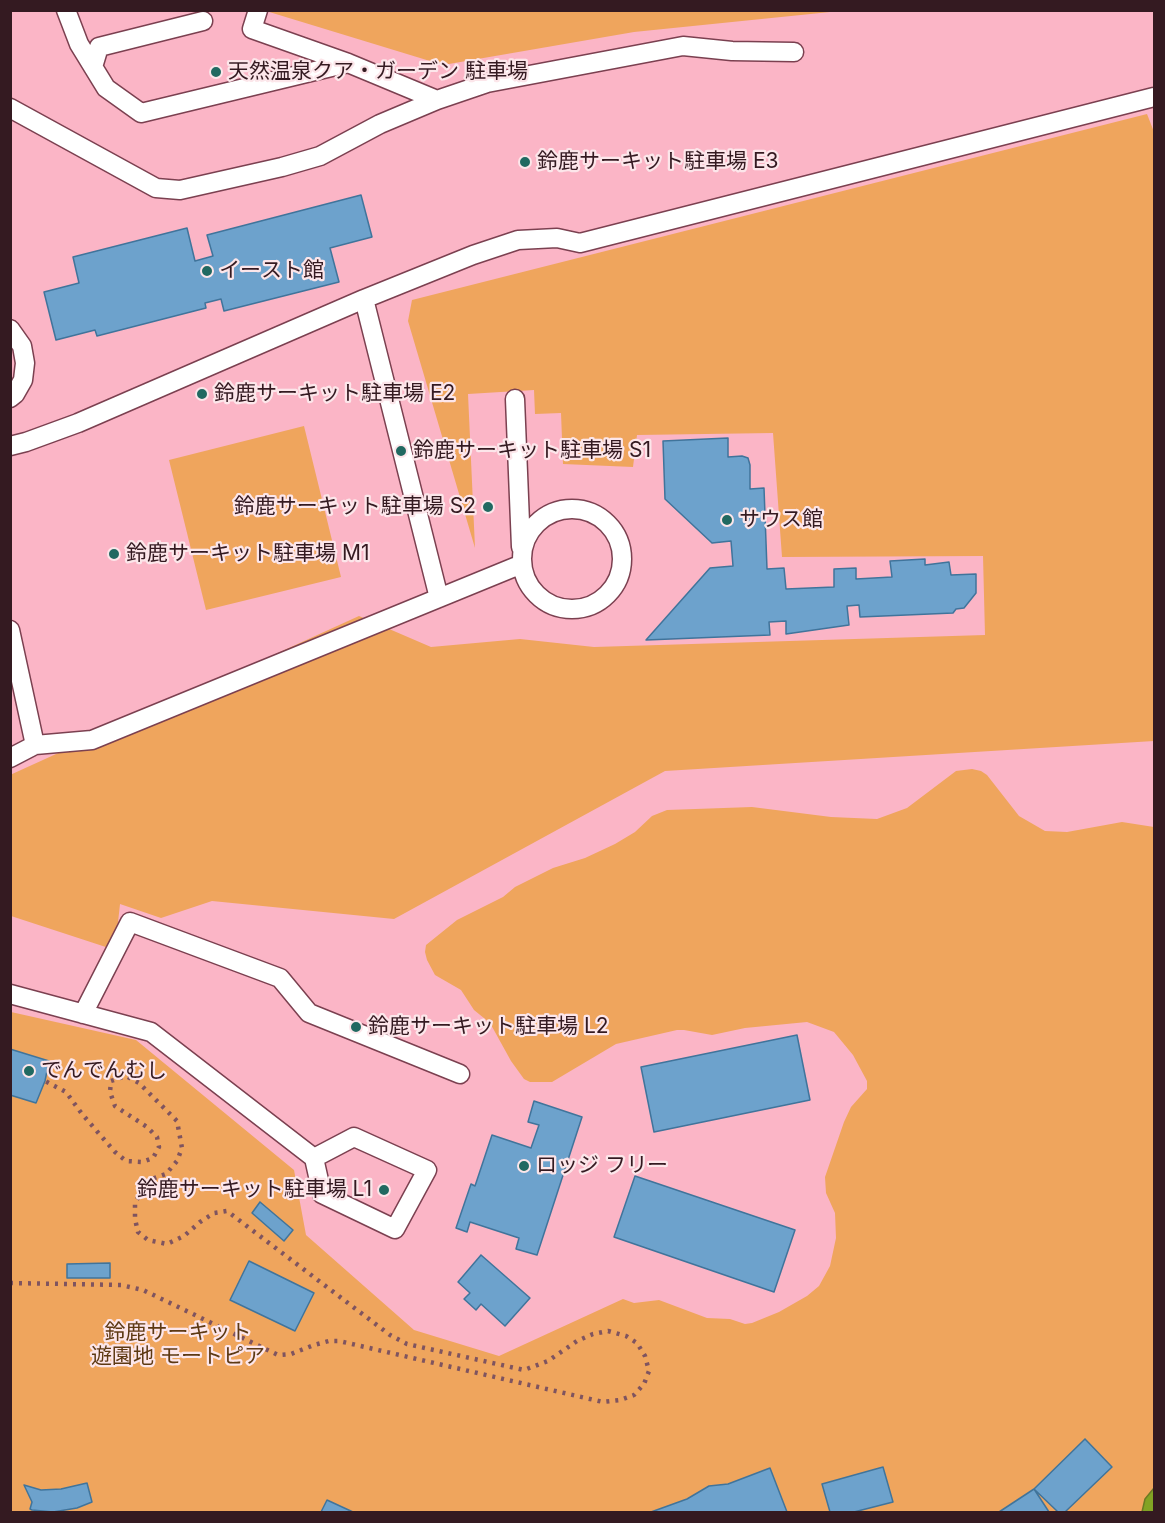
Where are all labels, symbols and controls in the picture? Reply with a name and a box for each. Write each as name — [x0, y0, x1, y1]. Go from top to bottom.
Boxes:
place label: 天然温泉クア・ガーデン 駐車場 — [228, 59, 528, 85]
marker: 天然温泉クア・ガーデン 駐車場 — [209, 65, 223, 79]
place label: 鈴鹿サーキット駐車場 E3 — [537, 149, 778, 175]
marker: 鈴鹿サーキット駐車場 E3 — [518, 155, 532, 169]
place label: イースト館 — [219, 258, 324, 284]
marker: イースト館 — [200, 264, 214, 278]
place label: 鈴鹿サーキット駐車場 E2 — [214, 381, 455, 407]
marker: 鈴鹿サーキット駐車場 E2 — [195, 387, 209, 401]
place label: 鈴鹿サーキット駐車場 S1 — [413, 438, 651, 464]
marker: 鈴鹿サーキット駐車場 S1 — [394, 444, 408, 458]
place label: 鈴鹿サーキット駐車場 S2 — [234, 494, 476, 520]
marker: 鈴鹿サーキット駐車場 S2 — [481, 500, 495, 514]
place label: サウス館 — [739, 507, 823, 533]
marker: サウス館 — [720, 513, 734, 527]
place label: 鈴鹿サーキット駐車場 M1 — [126, 541, 369, 567]
marker: 鈴鹿サーキット駐車場 M1 — [107, 547, 121, 561]
place label: 鈴鹿サーキット駐車場 L2 — [368, 1014, 609, 1040]
marker: 鈴鹿サーキット駐車場 L2 — [349, 1020, 363, 1034]
place label: でんでんむし — [41, 1058, 167, 1084]
marker: でんでんむし — [22, 1064, 36, 1078]
place label: ロッジ フリー — [536, 1153, 668, 1179]
marker: ロッジ フリー — [517, 1159, 531, 1173]
place label: 鈴鹿サーキット駐車場 L1 — [137, 1177, 372, 1203]
marker: 鈴鹿サーキット駐車場 L1 — [377, 1183, 391, 1197]
park label: 鈴鹿サーキット 遊園地 モートピア — [91, 1320, 265, 1370]

